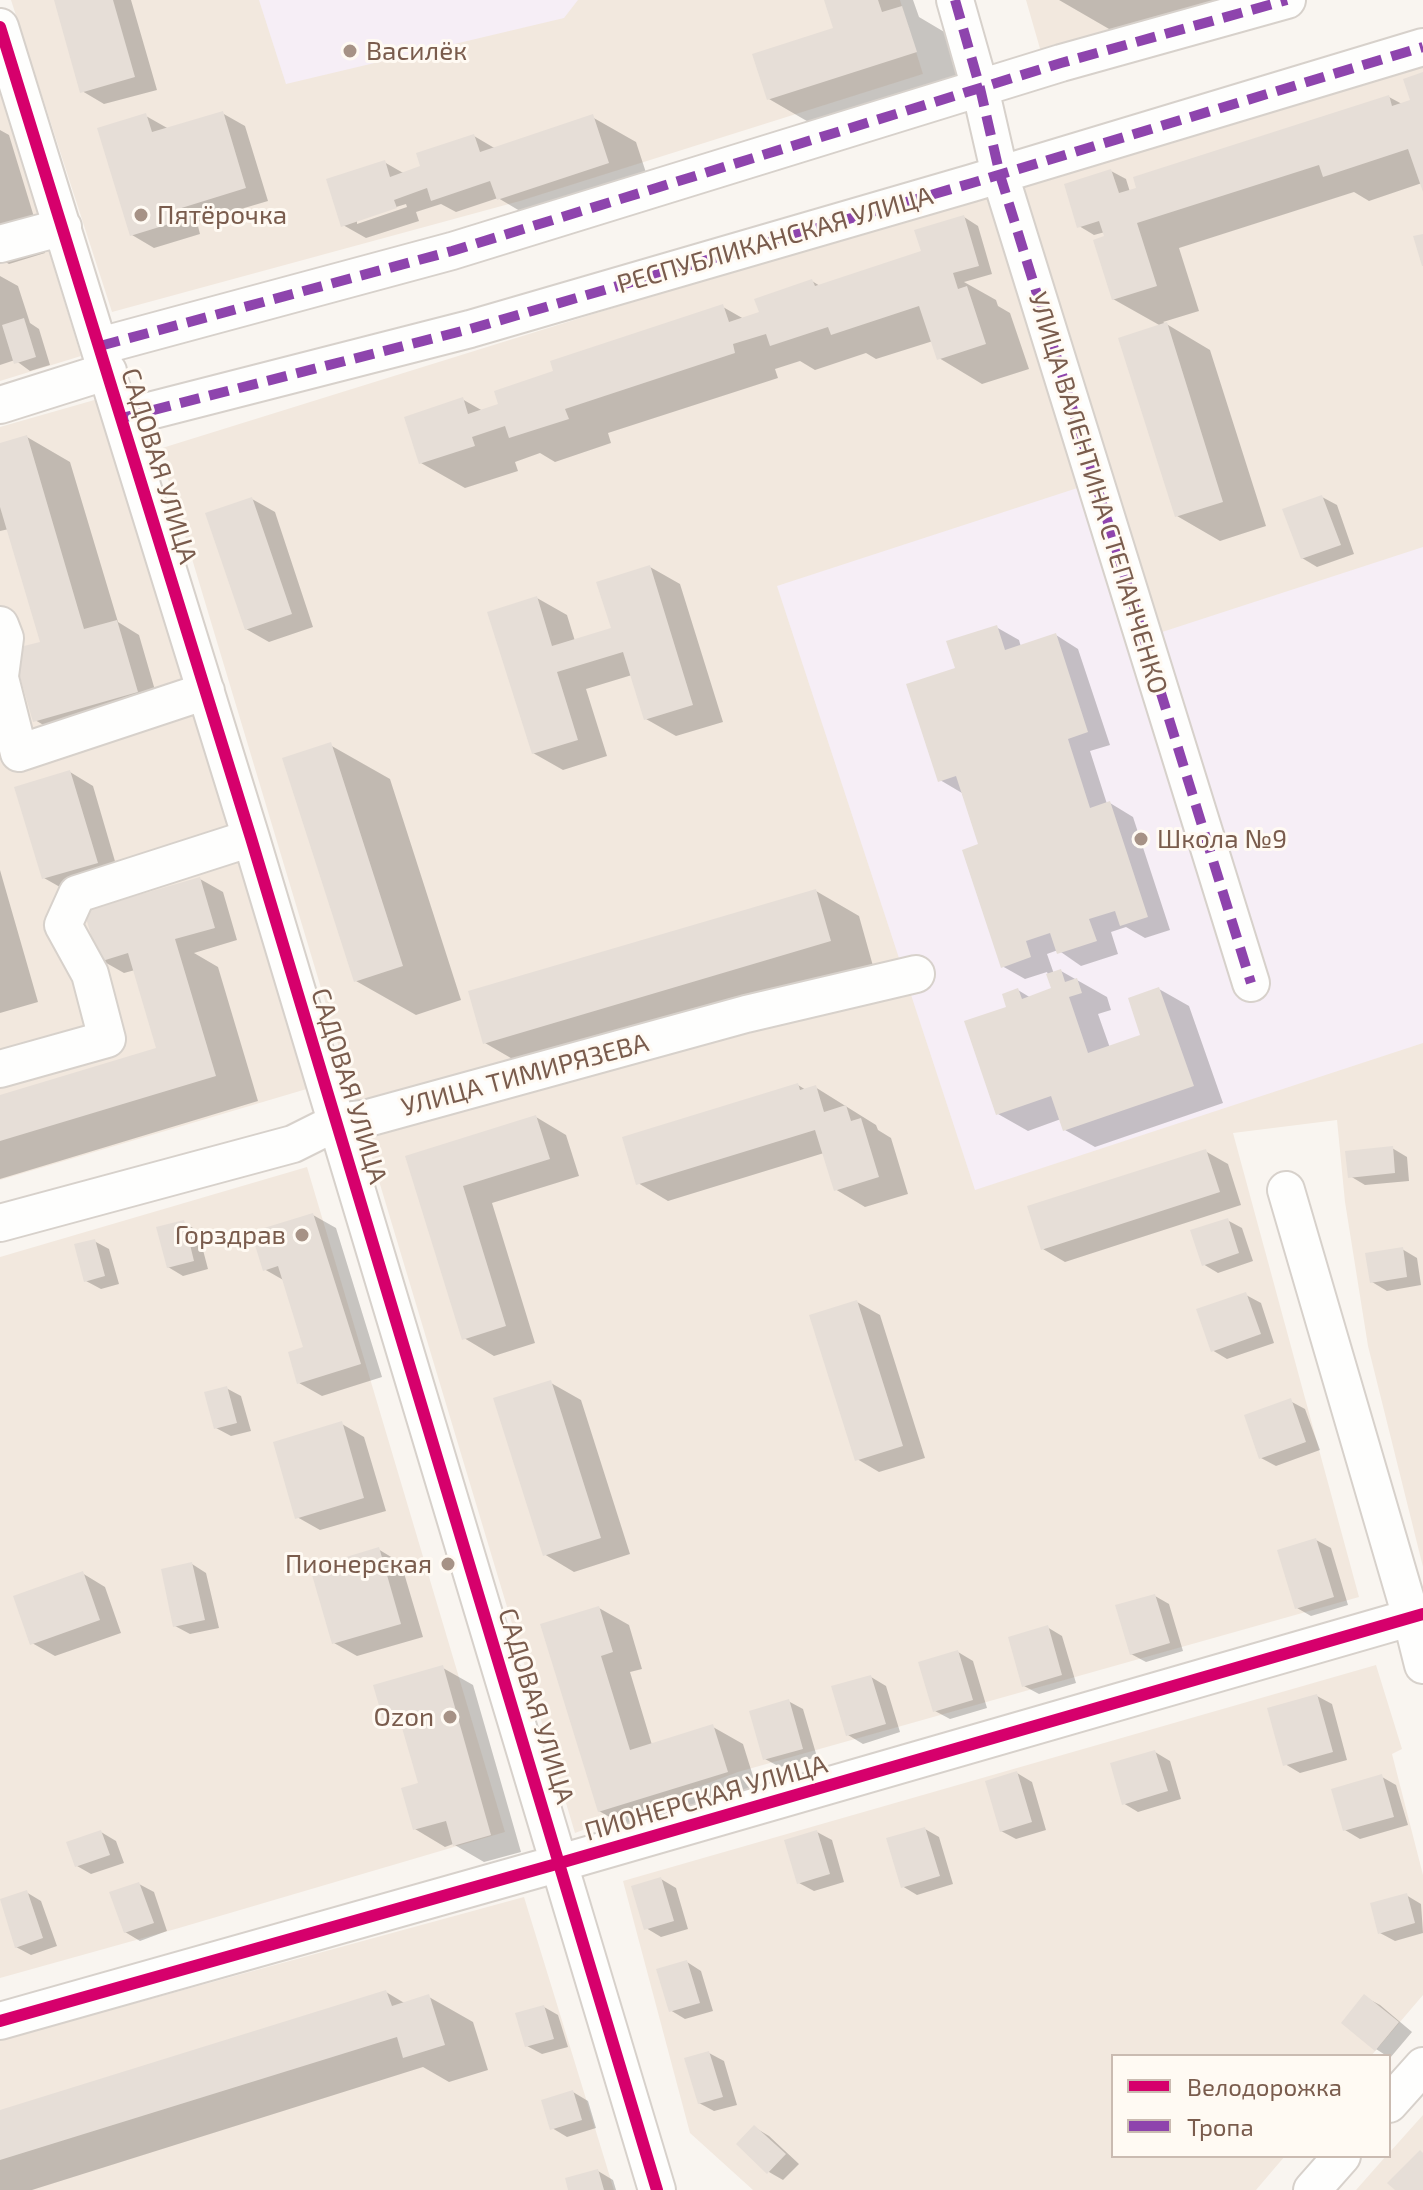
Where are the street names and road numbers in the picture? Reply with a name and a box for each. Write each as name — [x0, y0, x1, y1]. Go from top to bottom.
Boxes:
street label: РЕСПУБЛИКАНСКАЯ УЛИЦА — [614, 180, 936, 300]
street label: УЛИЦА ВАЛЕНТИНА СТЕПАНЧЕНКО — [1022, 288, 1174, 698]
street label: САДОВАЯ УЛИЦА — [114, 364, 204, 568]
street label: САДОВАЯ УЛИЦА — [304, 984, 394, 1188]
street label: УЛИЦА ТИМИРЯЗЕВА — [398, 1027, 652, 1123]
street label: САДОВАЯ УЛИЦА — [491, 1604, 581, 1808]
street label: ПИОНЕРСКАЯ УЛИЦА — [581, 1748, 831, 1848]

